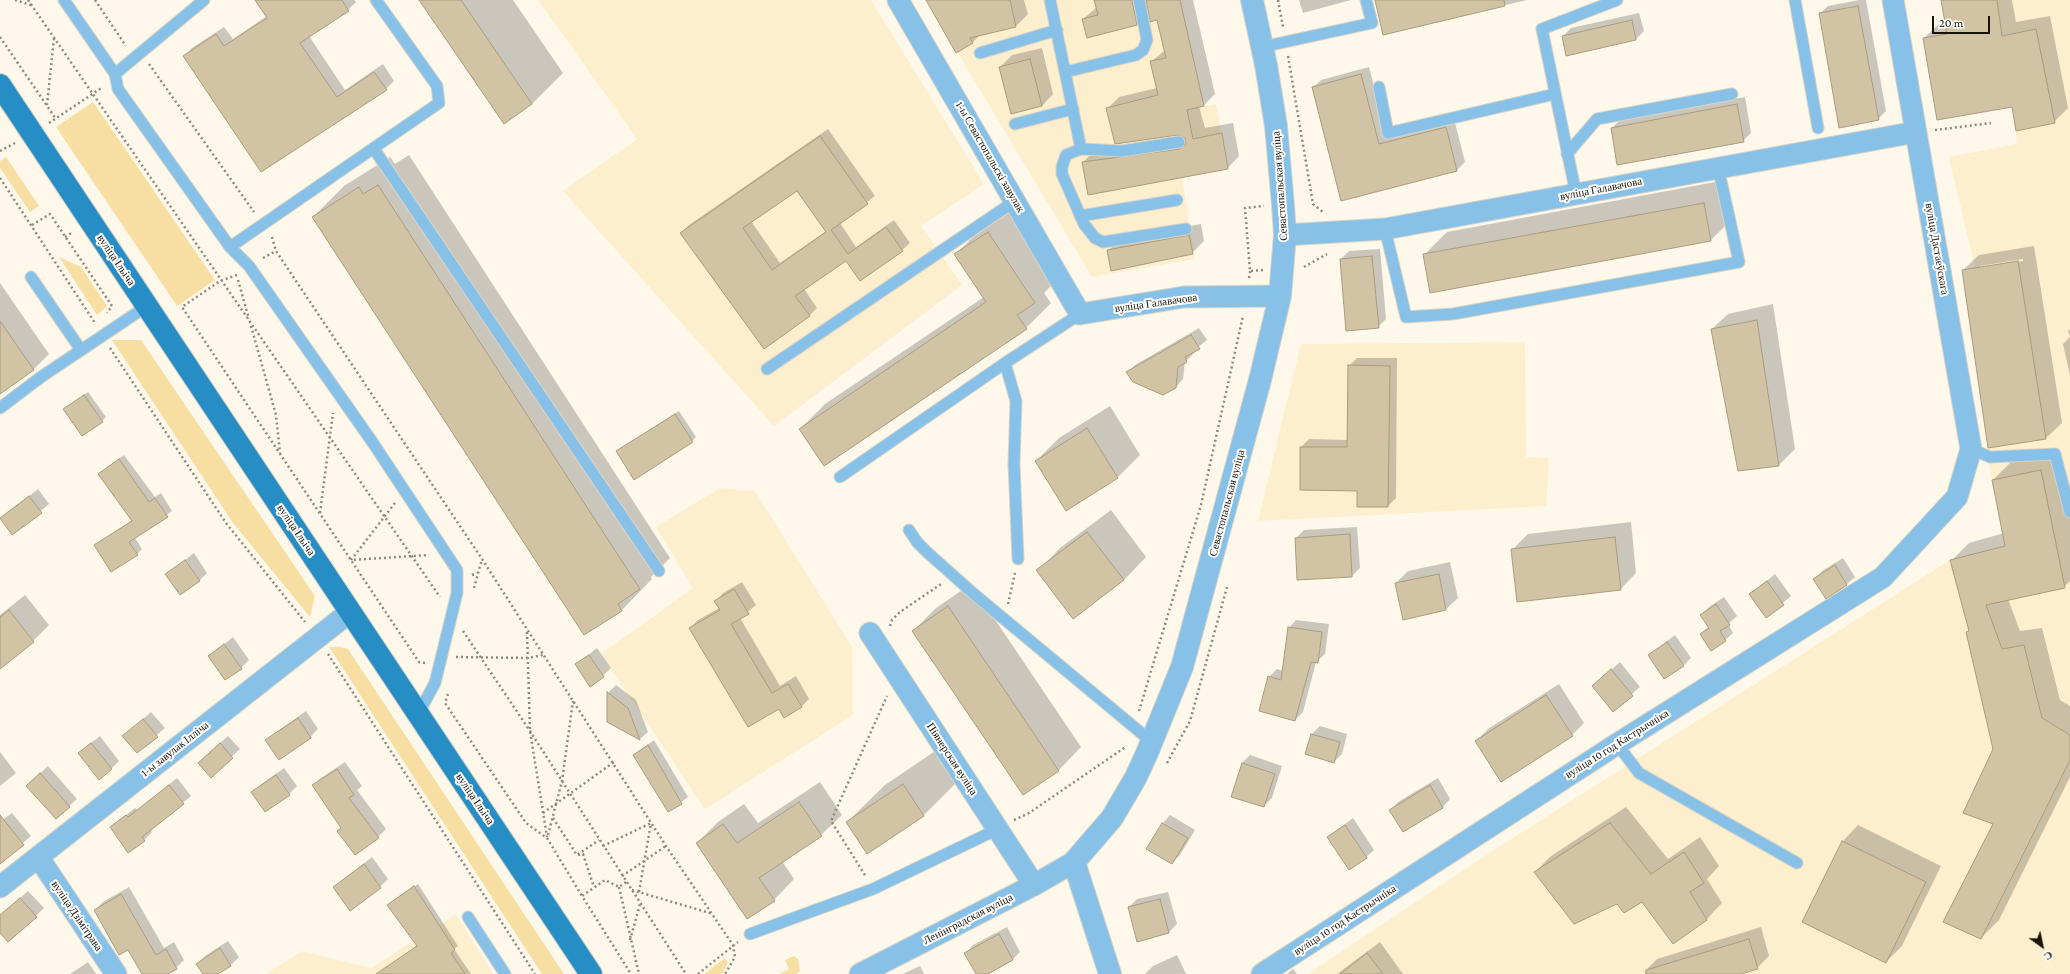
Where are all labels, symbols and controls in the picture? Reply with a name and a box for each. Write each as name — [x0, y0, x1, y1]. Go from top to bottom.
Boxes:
scale bar — [1934, 8, 1992, 34]
text: 20 m — [1939, 16, 1963, 30]
street label: 1-ы Севастопальскі завулак — [953, 99, 1027, 215]
street label: Севастопальская вуліца — [1270, 131, 1290, 241]
street label: вуліца Галавачова — [1559, 175, 1643, 203]
street label: вуліца Дастаеўскага — [1922, 202, 1952, 296]
street label: вуліца Ільіча — [94, 232, 138, 288]
street label: вуліца Галавачова — [1114, 291, 1198, 315]
street label: Севастопальская вуліца — [1206, 448, 1248, 558]
street label: вуліца Ільіча — [274, 502, 318, 558]
street label: вуліца 10 год Кастрычніка — [1563, 707, 1671, 781]
street label: 1-ы завулак Ілліча — [139, 719, 211, 779]
street label: Піянерская вуліца — [924, 720, 980, 798]
street label: вуліца Ільіча — [453, 771, 497, 827]
street label: вуліца Дзімітрава — [49, 878, 105, 954]
street label: вуліца 10 год Кастрычніка — [1291, 882, 1399, 958]
street label: Ленінградская вуліца — [921, 891, 1015, 947]
north arrow — [2022, 926, 2062, 966]
text: С — [2042, 949, 2055, 963]

